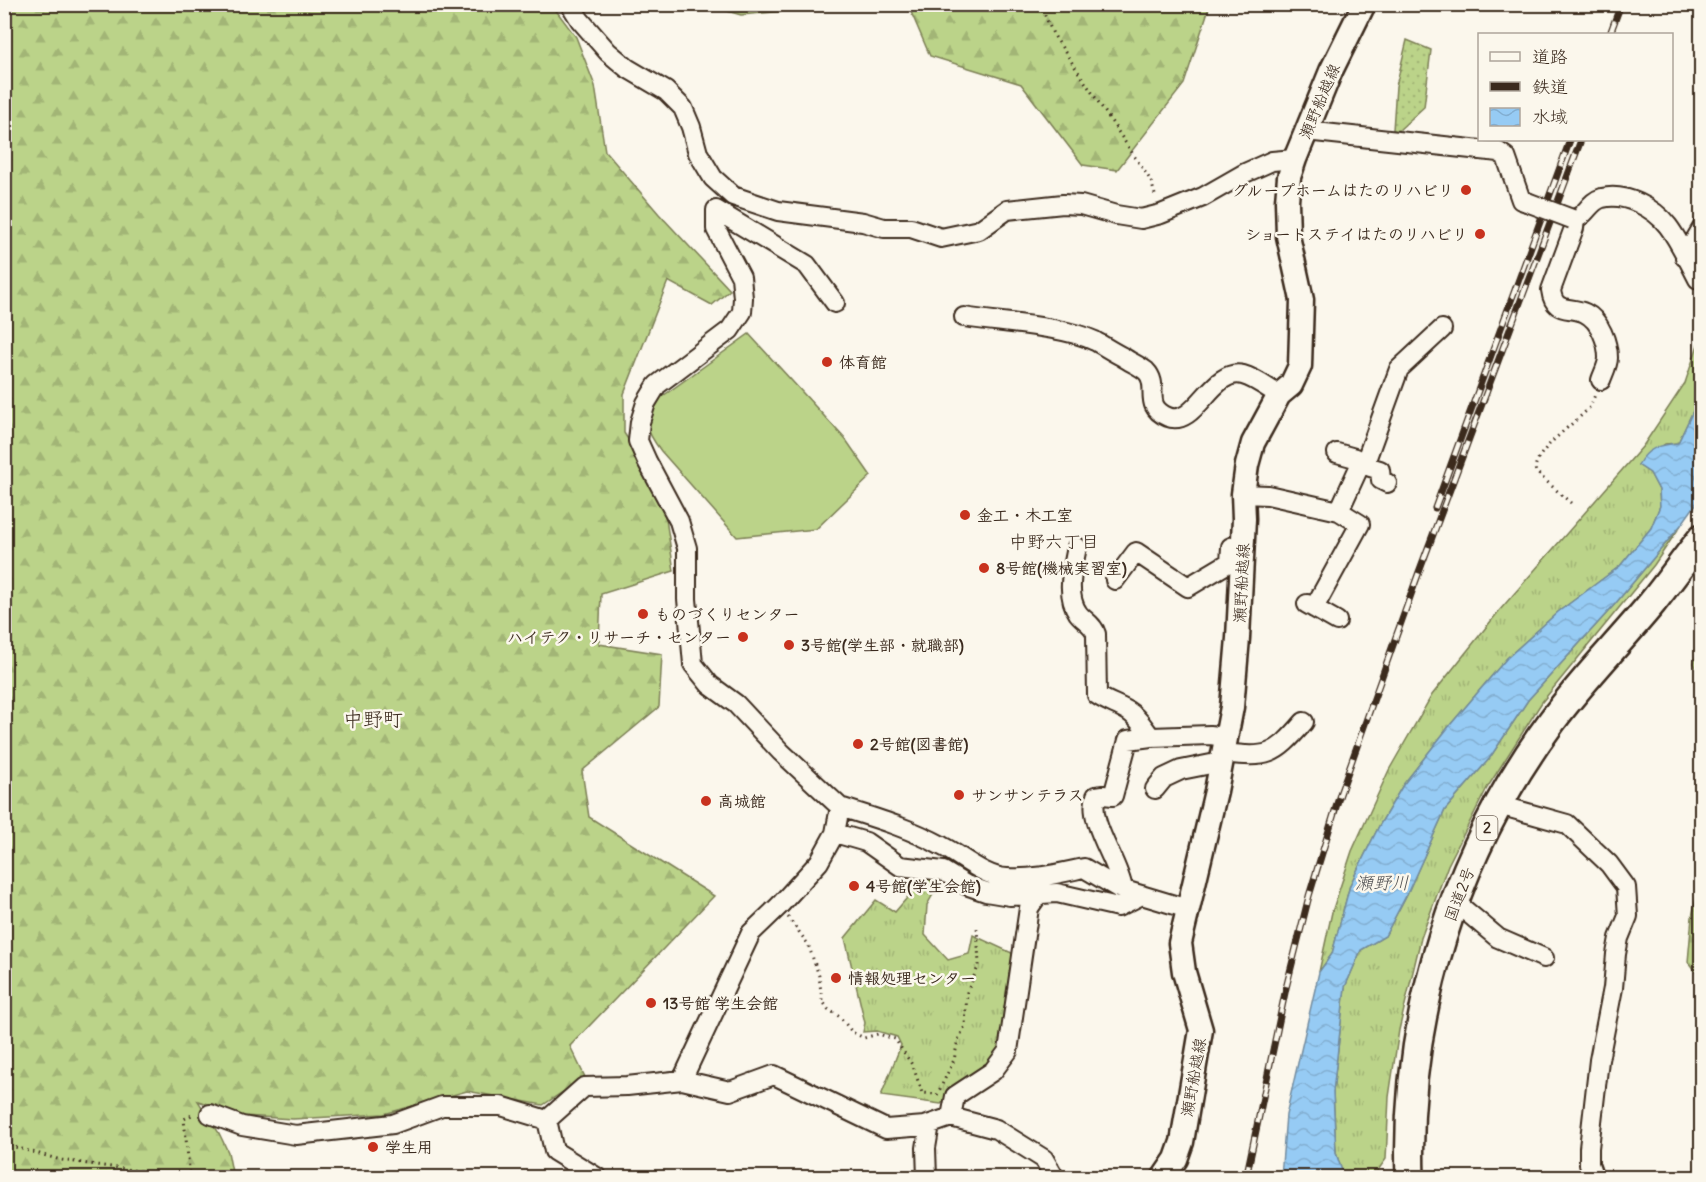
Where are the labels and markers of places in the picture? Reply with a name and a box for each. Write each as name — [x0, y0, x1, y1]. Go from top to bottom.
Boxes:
place label: グループホームはたのリハビリ — [1232, 180, 1454, 200]
marker: グループホームはたのリハビリ — [1459, 183, 1473, 197]
place label: ショートステイはたのリハビリ — [1245, 224, 1468, 244]
marker: ショートステイはたのリハビリ — [1473, 227, 1487, 241]
place label: 体育館 — [839, 352, 887, 372]
marker: 体育館 — [820, 355, 834, 369]
place label: 金工・木工室 — [977, 505, 1073, 525]
marker: 金工・木工室 — [958, 508, 972, 522]
place label: 8号館(機械実習室) — [996, 558, 1127, 579]
marker: 8号館(機械実習室) — [977, 561, 991, 575]
place label: ものづくりセンター — [655, 604, 799, 624]
marker: ものづくりセンター — [636, 607, 650, 621]
place label: ハイテク・リサーチ・センター — [507, 627, 731, 647]
marker: ハイテク・リサーチ・センター — [736, 630, 750, 644]
place label: 3号館(学生部・就職部) — [801, 635, 964, 656]
marker: 3号館(学生部・就職部) — [782, 638, 796, 652]
place label: 2号館(図書館) — [870, 734, 969, 755]
marker: 2号館(図書館) — [851, 737, 865, 751]
place label: サンサンテラス — [971, 785, 1084, 805]
marker: サンサンテラス — [952, 788, 966, 802]
place label: 高城館 — [718, 791, 766, 811]
marker: 高城館 — [699, 794, 713, 808]
place label: 4号館(学生会館) — [866, 876, 981, 897]
marker: 4号館(学生会館) — [847, 879, 861, 893]
place label: 情報処理センター — [848, 968, 976, 988]
marker: 情報処理センター — [829, 971, 843, 985]
place label: 13号館 学生会館 — [663, 993, 778, 1013]
marker: 13号館 学生会館 — [644, 996, 658, 1010]
place label: 学生用 — [385, 1137, 433, 1157]
marker: 学生用 — [366, 1140, 380, 1154]

